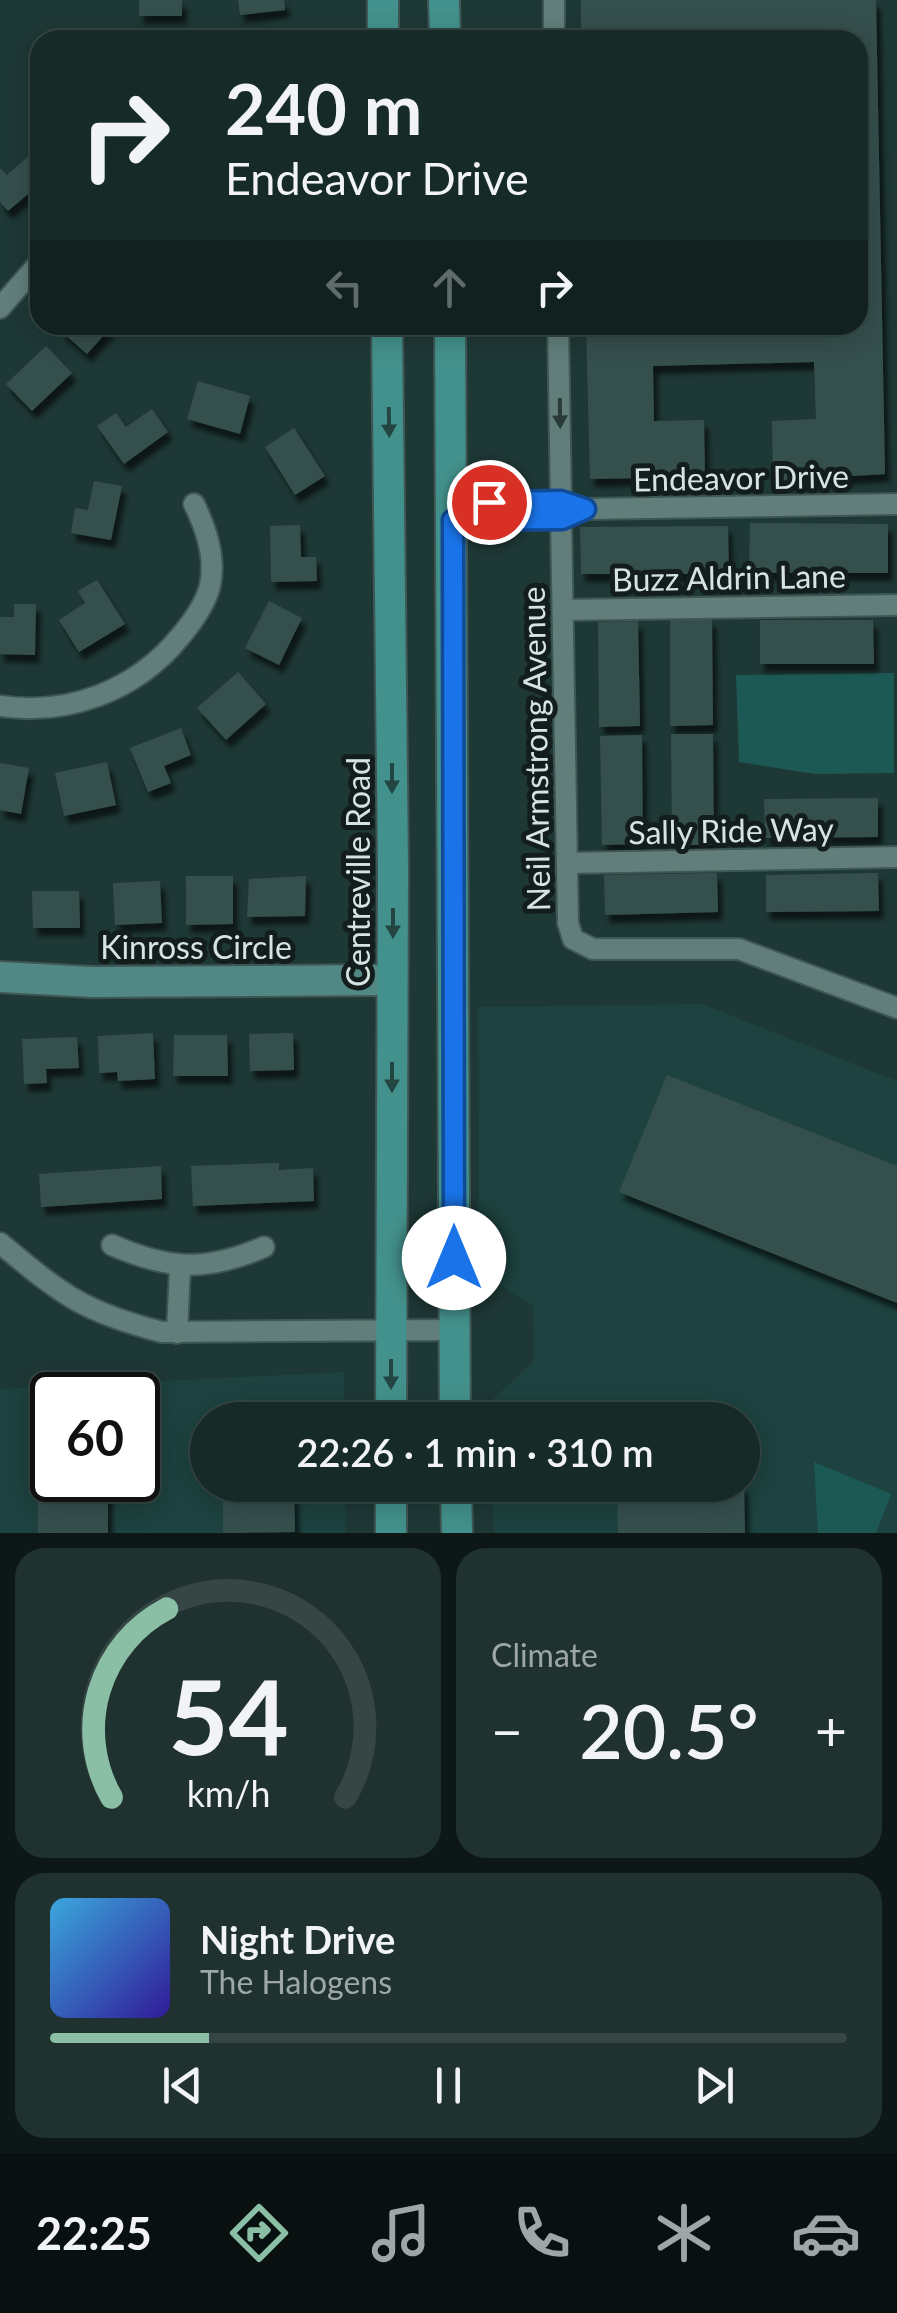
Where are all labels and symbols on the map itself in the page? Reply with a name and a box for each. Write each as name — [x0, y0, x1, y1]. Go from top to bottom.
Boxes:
one-way arrow — [552, 398, 568, 430]
one-way arrow — [381, 407, 397, 439]
street label: Endeavor Drive — [633, 456, 849, 498]
pin — [447, 460, 532, 545]
street label: Buzz Aldrin Lane — [612, 555, 846, 599]
street label: Neil Armstrong Avenue — [513, 586, 557, 912]
street label: Centreville Road — [338, 757, 377, 987]
one-way arrow — [385, 762, 401, 794]
street label: Sally Ride Way — [628, 809, 835, 851]
one-way arrow — [385, 908, 401, 940]
street label: Kinross Circle — [100, 927, 292, 966]
one-way arrow — [384, 1062, 400, 1094]
position arrow — [402, 1206, 506, 1310]
one-way arrow — [383, 1359, 399, 1391]
speed limit sign: 60 — [30, 1372, 160, 1502]

